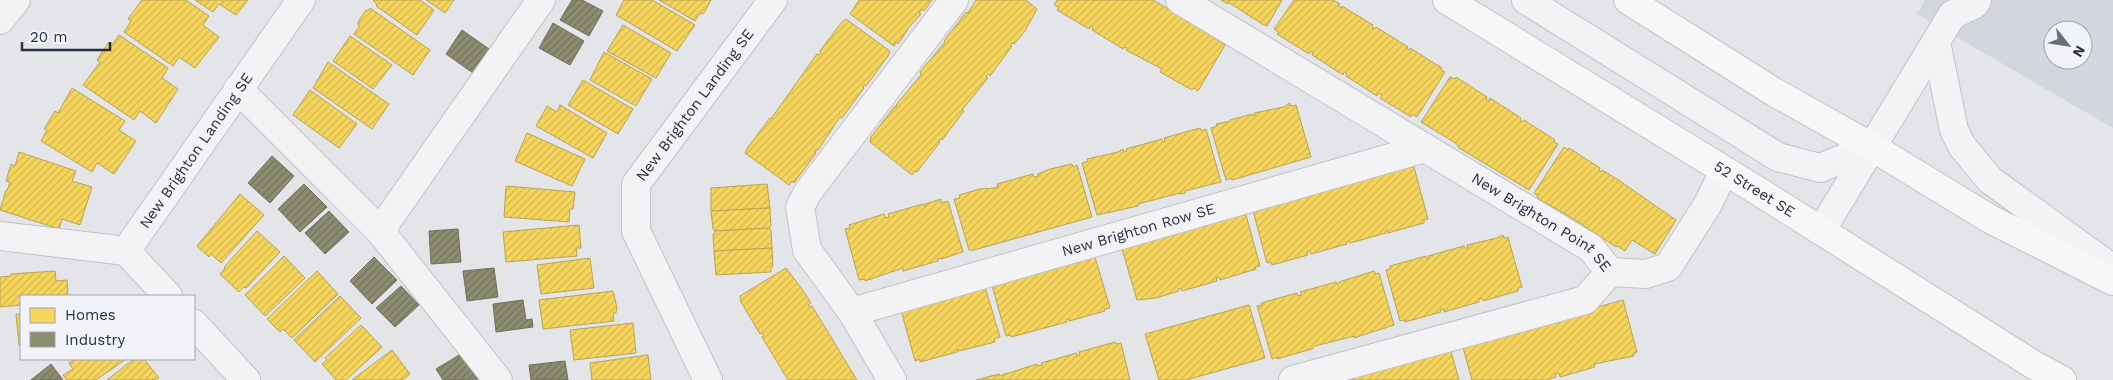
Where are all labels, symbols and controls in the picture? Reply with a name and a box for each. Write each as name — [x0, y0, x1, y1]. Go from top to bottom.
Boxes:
scale bar — [22, 20, 110, 52]
north arrow — [2043, 20, 2093, 70]
street label: New Brighton Landing SE — [632, 25, 757, 185]
text: 20 m — [30, 28, 68, 46]
text: N — [2070, 43, 2089, 60]
street label: New Brighton Landing SE — [136, 69, 256, 232]
street label: 52 Street SE — [1711, 157, 1798, 221]
street label: New Brighton Point SE — [1468, 169, 1615, 275]
street label: New Brighton Row SE — [1060, 200, 1217, 260]
legend — [20, 295, 195, 360]
text: Homes — [65, 306, 116, 324]
text: Industry — [65, 331, 126, 349]

